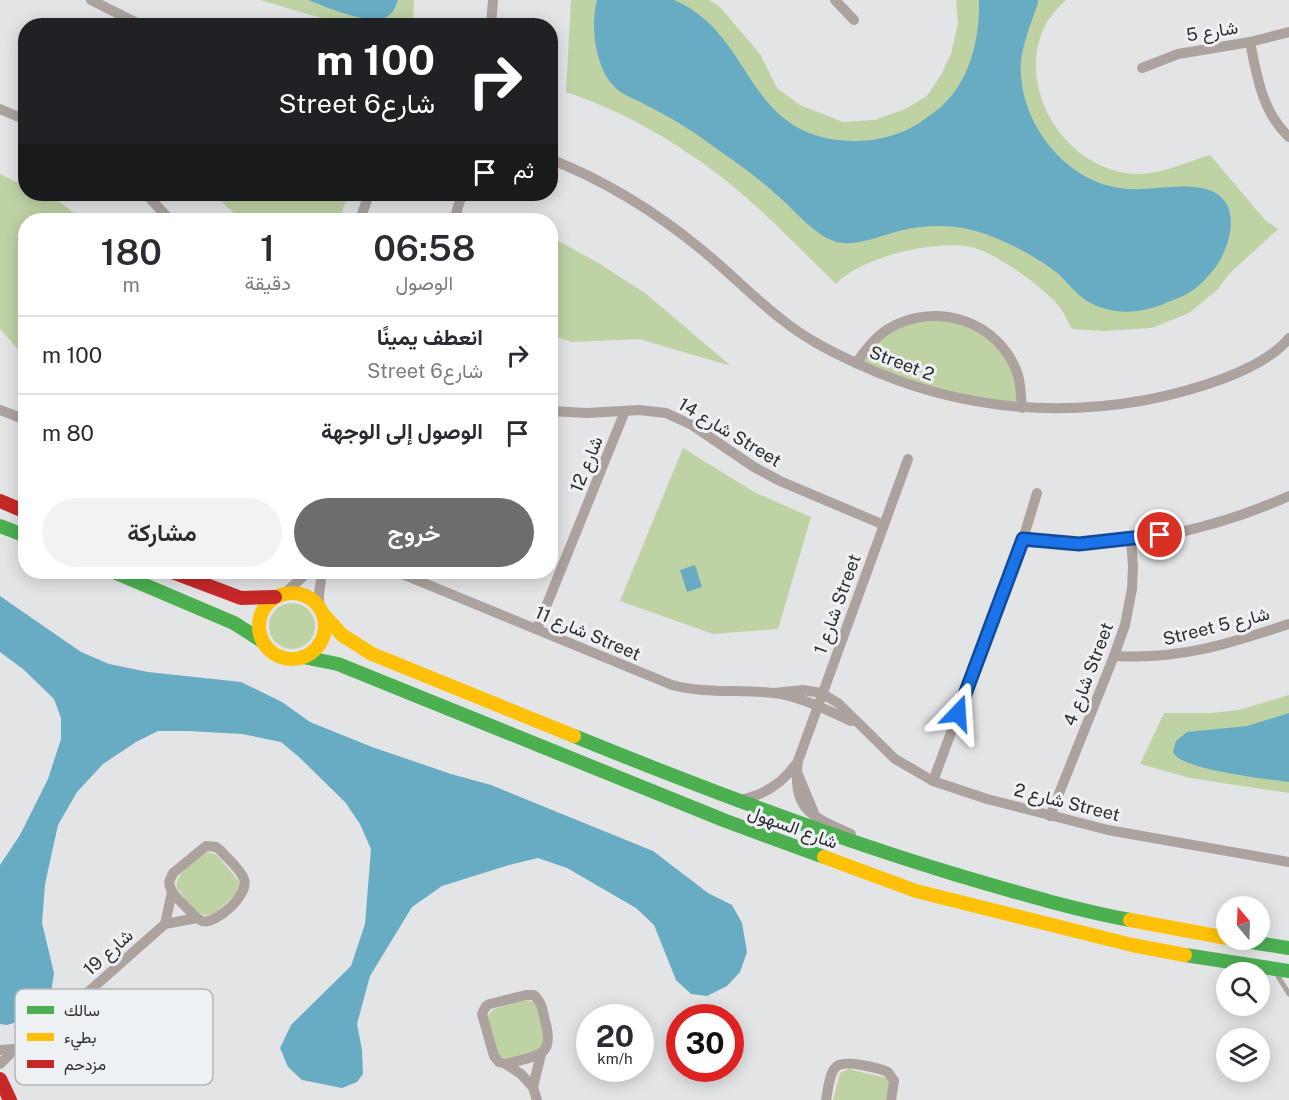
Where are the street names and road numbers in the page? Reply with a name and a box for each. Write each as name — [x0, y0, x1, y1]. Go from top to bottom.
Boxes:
street label: شارع 5 — [1185, 17, 1240, 47]
street label: Street 2 — [867, 341, 937, 385]
street label: شارع 14 Street — [674, 393, 785, 473]
street label: شارع 12 — [565, 433, 609, 496]
street label: شارع 1 Street — [809, 551, 867, 658]
street label: شارع 11 Street — [531, 601, 644, 666]
street label: Street شارع 5 — [1161, 603, 1272, 651]
street label: شارع 4 Street — [1059, 619, 1119, 729]
street label: شارع 2 Street — [1011, 779, 1122, 827]
street label: شارع السهول — [745, 801, 841, 855]
street label: شارع 19 — [79, 924, 138, 981]

